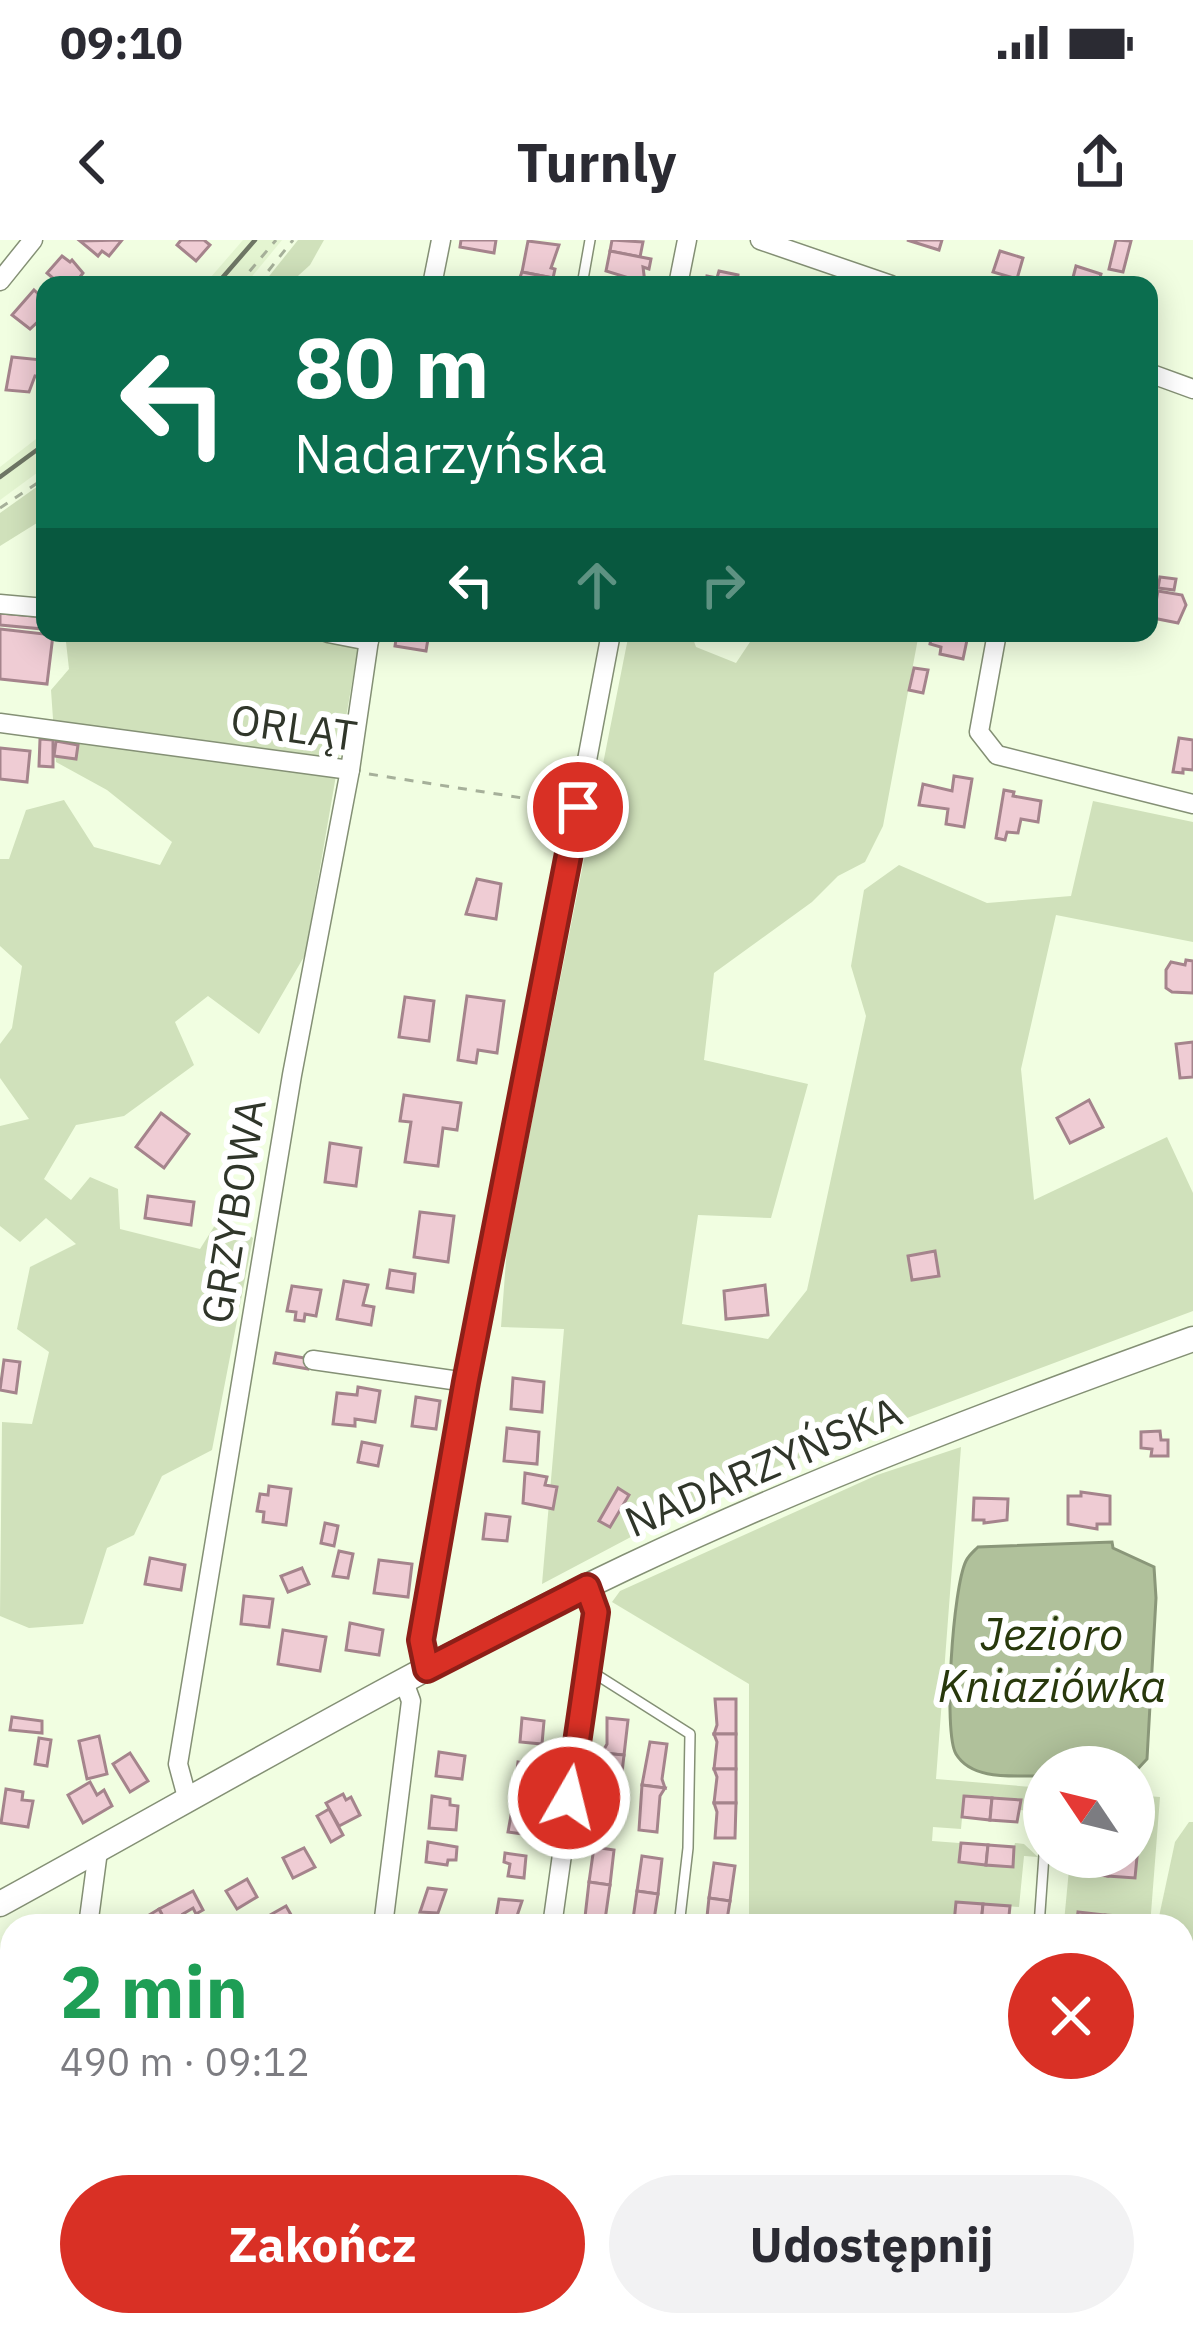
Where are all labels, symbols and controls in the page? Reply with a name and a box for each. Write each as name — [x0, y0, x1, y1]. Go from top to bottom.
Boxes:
text: 09:10 — [60, 13, 183, 71]
text: Turnly — [516, 127, 677, 197]
icon: back — [60, 129, 126, 195]
icon: share — [1067, 129, 1133, 195]
text: 80 m — [294, 312, 490, 421]
icon: left — [96, 324, 252, 480]
text: Nadarzyńska — [294, 418, 607, 488]
icon: left — [438, 552, 504, 618]
icon: ahead — [564, 552, 630, 618]
icon: right — [690, 552, 756, 618]
street label: ORLĄT — [227, 691, 361, 763]
pin — [527, 756, 629, 858]
icon: arrive — [545, 774, 611, 840]
street label: GRZYBOWA — [188, 1095, 278, 1327]
street label: NADARZYŃSKA — [616, 1383, 910, 1549]
water label: Jezioro Kniaziówka — [938, 1604, 1166, 1714]
position arrow — [506, 1735, 632, 1861]
north arrow — [1023, 1746, 1155, 1878]
map controls — [1023, 1746, 1155, 1878]
text: 2 min — [60, 1944, 248, 2038]
button: close — [1008, 1953, 1134, 2079]
text: 490 m · 09:12 — [60, 2036, 310, 2087]
button: Zakończ — [60, 2175, 585, 2313]
button: Udostępnij — [609, 2175, 1134, 2313]

